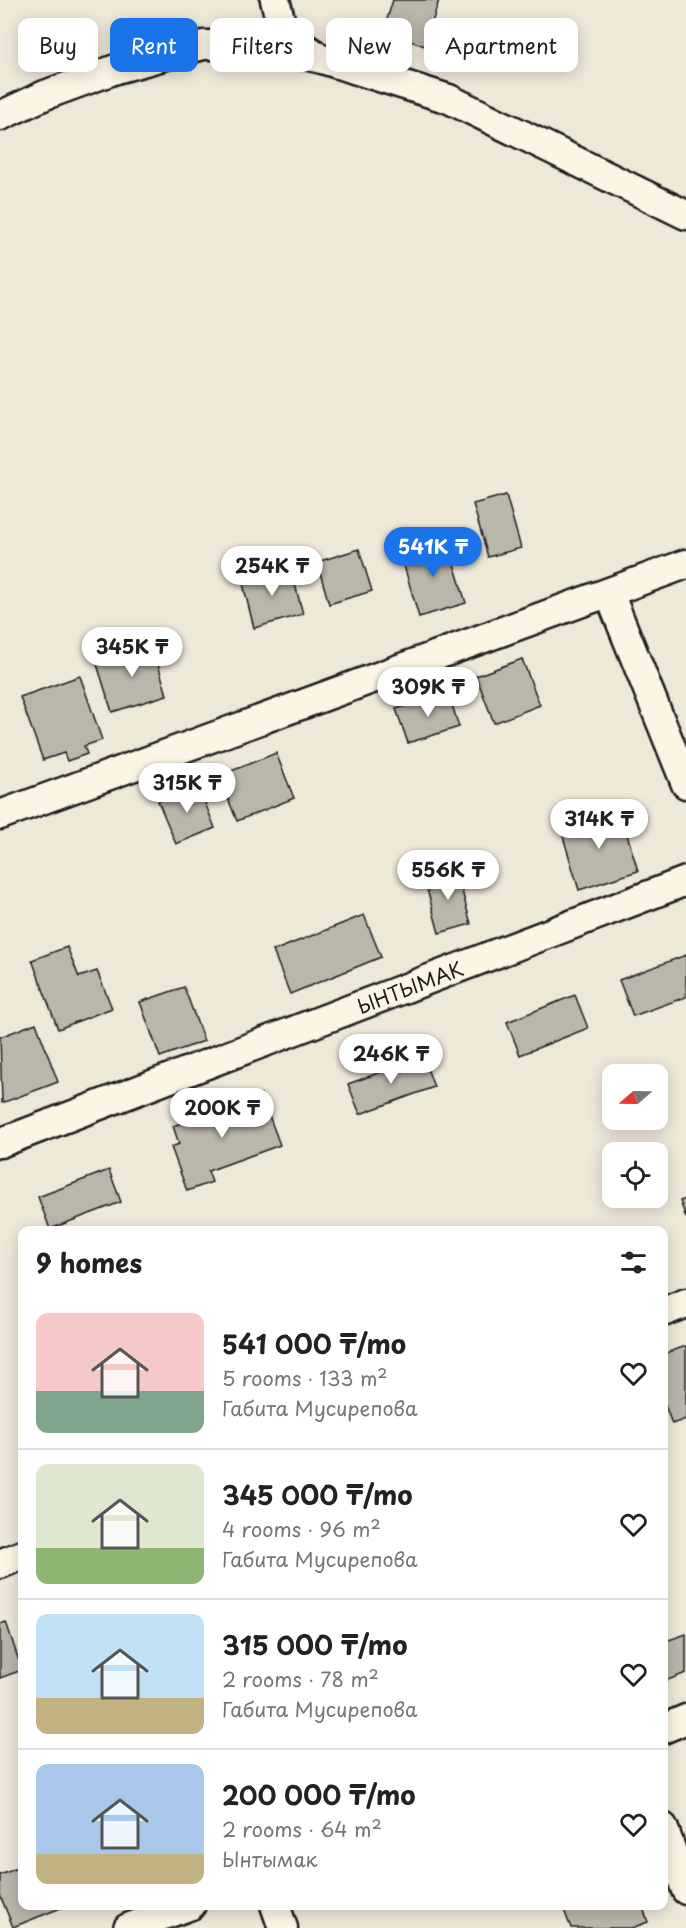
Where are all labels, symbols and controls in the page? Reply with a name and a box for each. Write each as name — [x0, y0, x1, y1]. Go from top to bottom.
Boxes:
chip: Buy — [18, 18, 98, 72]
chip: Rent — [110, 18, 198, 72]
chip: Filters — [210, 18, 314, 72]
chip: New — [326, 18, 412, 72]
chip: Apartment — [424, 18, 578, 72]
pin: 541K ₸ — [384, 527, 482, 578]
text: 541K ₸ — [398, 531, 468, 561]
pin: 254K ₸ — [223, 546, 321, 597]
text: 254K ₸ — [235, 550, 309, 580]
pin: 345K ₸ — [83, 627, 181, 678]
text: 345K ₸ — [96, 631, 168, 661]
pin: 309K ₸ — [379, 667, 477, 718]
text: 309K ₸ — [391, 671, 465, 701]
pin: 315K ₸ — [138, 763, 236, 814]
text: 315K ₸ — [153, 767, 221, 797]
pin: 314K ₸ — [550, 799, 648, 850]
text: 314K ₸ — [564, 803, 634, 833]
pin: 556K ₸ — [399, 850, 497, 901]
text: 556K ₸ — [411, 854, 485, 884]
street label: ЫНТЫМАК — [352, 953, 468, 1021]
pin: 246K ₸ — [342, 1034, 440, 1085]
text: 246K ₸ — [353, 1038, 429, 1068]
north arrow — [602, 1064, 668, 1130]
map controls — [602, 1064, 668, 1208]
pin: 200K ₸ — [173, 1088, 271, 1139]
text: 200K ₸ — [184, 1092, 260, 1122]
button: locate — [602, 1142, 668, 1208]
text: 9 homes — [36, 1243, 142, 1282]
icon: filters — [617, 1246, 650, 1279]
text: 541 000 ₸/mo — [222, 1324, 406, 1363]
icon: home — [84, 1337, 156, 1409]
icon: heart — [617, 1357, 650, 1390]
text: 5 rooms · 133 m² — [222, 1363, 388, 1393]
text: Габита Мусирепова — [222, 1393, 418, 1423]
text: 345 000 ₸/mo — [222, 1475, 413, 1514]
icon: home — [84, 1488, 156, 1560]
icon: heart — [617, 1508, 650, 1541]
text: 4 rooms · 96 m² — [222, 1514, 381, 1544]
text: Габита Мусирепова — [222, 1544, 418, 1574]
text: 315 000 ₸/mo — [222, 1625, 407, 1664]
icon: home — [84, 1638, 156, 1710]
icon: heart — [617, 1658, 650, 1691]
text: 2 rooms · 78 m² — [222, 1664, 379, 1694]
text: Габита Мусирепова — [222, 1694, 418, 1724]
text: 200 000 ₸/mo — [222, 1775, 415, 1814]
icon: home — [84, 1788, 156, 1860]
icon: heart — [617, 1808, 650, 1841]
text: 2 rooms · 64 m² — [222, 1814, 382, 1844]
text: Ынтымак — [222, 1844, 317, 1874]

